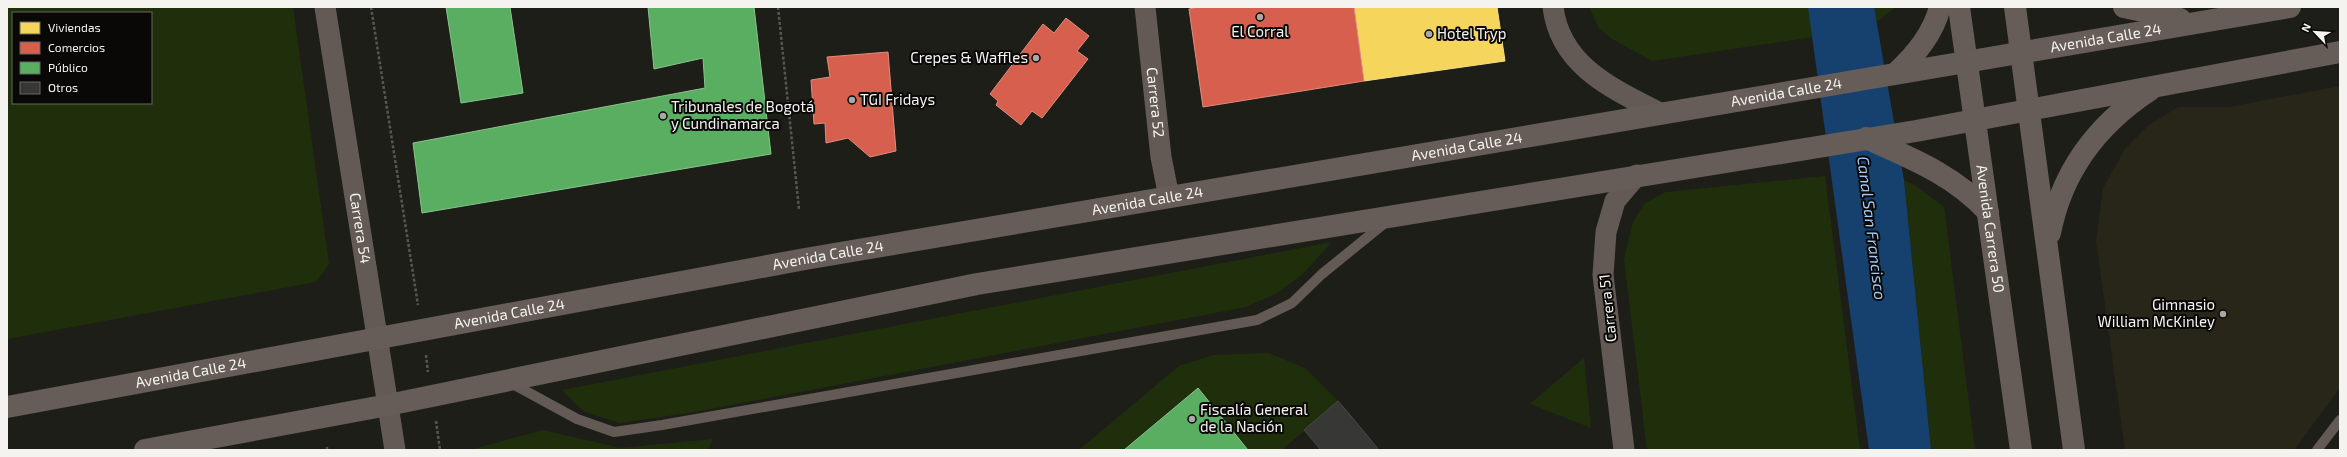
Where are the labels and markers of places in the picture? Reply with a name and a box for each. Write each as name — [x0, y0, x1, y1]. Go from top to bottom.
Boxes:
marker: El Corral — [1255, 12, 1265, 22]
place label: El Corral — [1231, 22, 1289, 40]
place label: Hotel Tryp — [1437, 24, 1506, 42]
marker: Hotel Tryp — [1424, 29, 1434, 39]
place label: Crepes & Waffles — [910, 48, 1028, 66]
marker: Crepes & Waffles — [1031, 53, 1041, 63]
place label: TGI Fridays — [860, 90, 935, 108]
marker: TGI Fridays — [847, 95, 857, 105]
place label: Tribunales de Bogotá y Cundinamarca — [671, 97, 814, 132]
marker: Tribunales de Bogotá y Cundinamarca — [658, 111, 668, 121]
place label: Gimnasio William McKinley — [2098, 295, 2215, 330]
marker: Gimnasio William McKinley — [2218, 309, 2228, 319]
place label: Fiscalía General de la Nación — [1200, 400, 1308, 435]
marker: Fiscalía General de la Nación — [1187, 414, 1197, 424]

